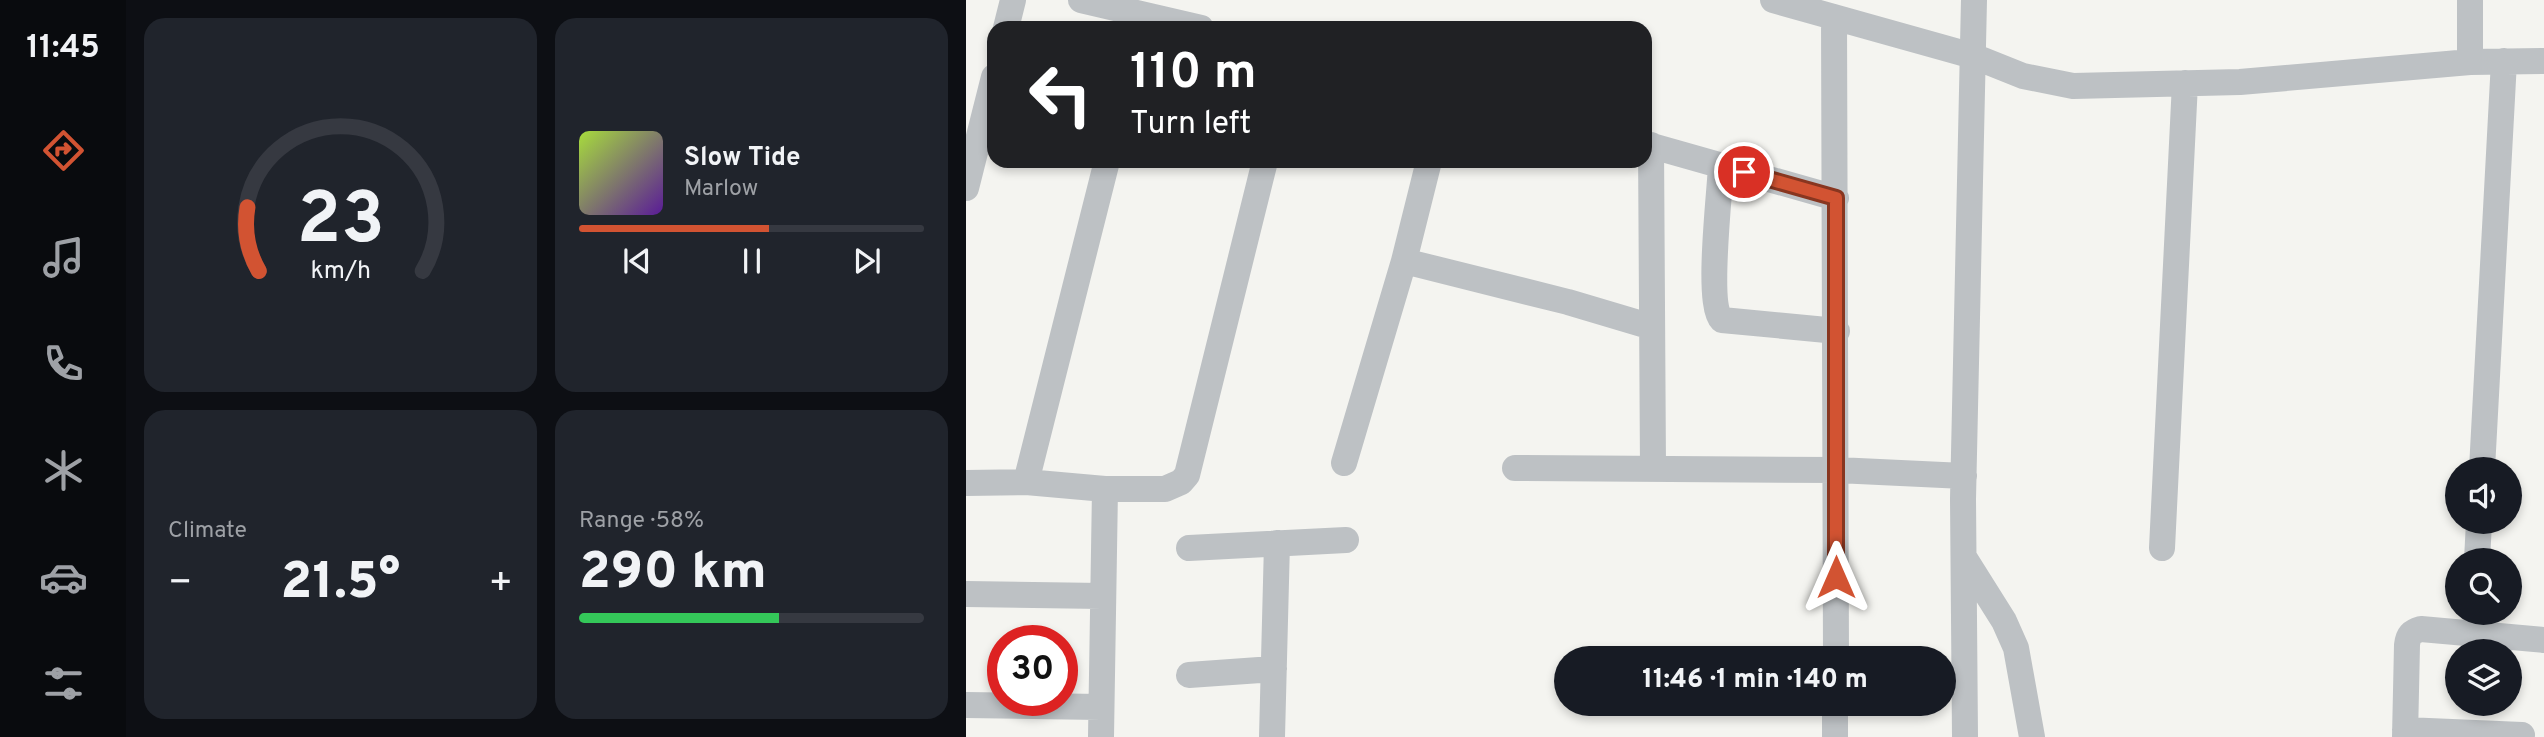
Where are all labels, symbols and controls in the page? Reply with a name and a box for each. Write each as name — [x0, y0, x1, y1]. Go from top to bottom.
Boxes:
text: 11:45 — [26, 29, 100, 69]
text: 110 m — [1130, 44, 1257, 106]
icon: left — [1015, 49, 1106, 140]
text: Turn left — [1130, 105, 1251, 145]
icon: directions — [39, 126, 88, 175]
text: Slow Tide — [684, 142, 801, 175]
pin — [1714, 142, 1774, 202]
icon: arrive — [1725, 153, 1763, 191]
text: Marlow — [684, 175, 758, 204]
text: 23 — [296, 178, 385, 270]
icon: music — [39, 233, 88, 282]
icon: previous — [618, 242, 656, 280]
icon: pause — [733, 242, 771, 280]
icon: next — [848, 242, 886, 280]
text: km/h — [310, 256, 371, 288]
icon: phone — [39, 339, 88, 388]
icon: climate — [39, 446, 88, 495]
map controls — [2445, 457, 2522, 716]
button: sound — [2445, 457, 2522, 534]
text: Range · 58% — [579, 507, 704, 536]
text: Climate — [168, 517, 247, 546]
position arrow — [1799, 540, 1873, 614]
text: 290 km — [579, 541, 767, 607]
button: search — [2445, 548, 2522, 625]
text: 21.5° — [281, 551, 400, 617]
icon: car — [39, 553, 88, 602]
text: − — [168, 560, 193, 609]
text: + — [488, 560, 513, 609]
speed limit sign: 30 — [987, 625, 1078, 716]
button: layers — [2445, 639, 2522, 716]
icon: filters — [39, 659, 88, 708]
text: 11:46 · 1 min · 140 m — [1642, 664, 1868, 697]

